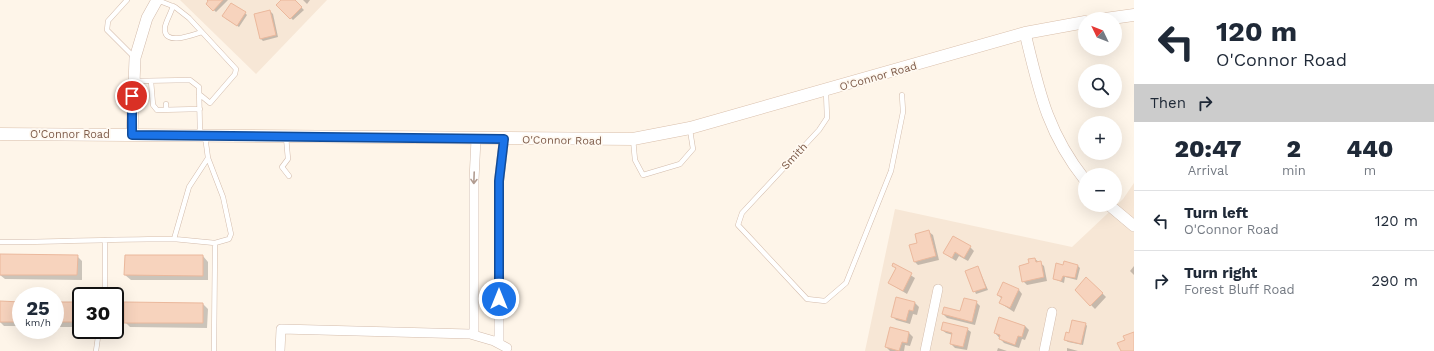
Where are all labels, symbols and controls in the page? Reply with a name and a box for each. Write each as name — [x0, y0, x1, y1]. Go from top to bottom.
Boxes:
north arrow — [1078, 12, 1122, 56]
map controls — [1078, 12, 1122, 212]
text: 120 m — [1216, 15, 1297, 48]
icon: left — [1150, 16, 1202, 68]
text: O'Connor Road — [1216, 49, 1347, 70]
street label: O'Connor Road — [838, 59, 918, 94]
button: search — [1078, 64, 1122, 108]
pin — [115, 79, 149, 113]
icon: arrive — [121, 85, 143, 107]
icon: right — [1194, 92, 1216, 114]
text: Then — [1150, 94, 1186, 112]
button: + — [1078, 116, 1122, 160]
street label: O'Connor Road — [30, 128, 110, 141]
street label: O'Connor Road — [522, 133, 602, 148]
text: 20:47 — [1174, 135, 1241, 163]
text: 2 — [1287, 135, 1301, 163]
text: 440 — [1346, 135, 1394, 163]
street label: Smith — [779, 140, 810, 172]
text: Arrival — [1188, 163, 1228, 178]
text: min — [1282, 163, 1306, 178]
text: m — [1364, 163, 1376, 178]
button: − — [1078, 168, 1122, 212]
one-way arrow — [470, 171, 478, 184]
text: Turn left — [1184, 204, 1248, 222]
icon: left — [1150, 210, 1172, 232]
text: 120 m — [1375, 212, 1418, 230]
text: O'Connor Road — [1184, 222, 1279, 237]
text: Turn right — [1184, 264, 1257, 282]
icon: right — [1150, 270, 1172, 292]
text: 290 m — [1371, 272, 1418, 290]
position arrow — [478, 278, 520, 320]
text: Forest Bluff Road — [1184, 282, 1295, 297]
speed limit sign: 30 — [72, 287, 124, 339]
text: 25 — [26, 296, 50, 320]
text: km/h — [25, 317, 51, 328]

